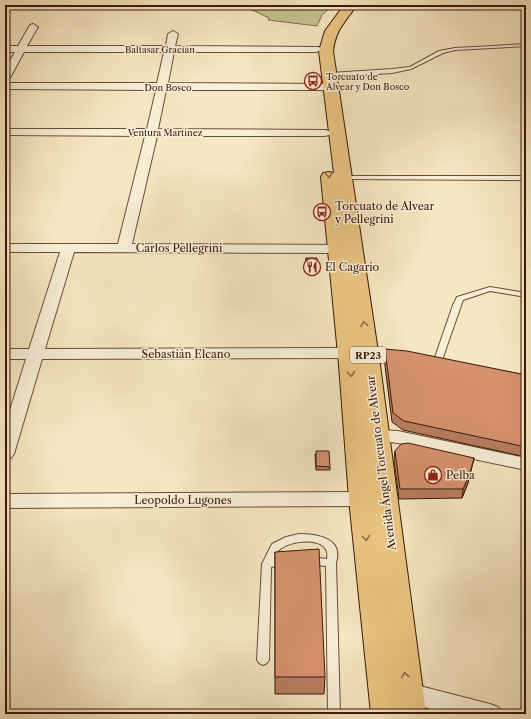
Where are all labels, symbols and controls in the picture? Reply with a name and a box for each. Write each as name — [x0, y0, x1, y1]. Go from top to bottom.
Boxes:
street label: Baltasar Gracián — [125, 44, 195, 55]
bus stop icon: Torcuato de Alvear y Don Bosco — [303, 71, 323, 91]
place label: Torcuato de Alvear y Don Bosco — [325, 71, 410, 92]
street label: Don Bosco — [145, 82, 192, 93]
street label: Ventura Martínez — [127, 127, 203, 138]
one-way arrow — [324, 172, 333, 178]
place label: Torcuato de Alvear y Pellegrini — [334, 199, 435, 226]
bus stop icon: Torcuato de Alvear y Pellegrini — [312, 202, 332, 222]
street label: Carlos Pellegrini — [136, 241, 223, 255]
restaurant icon: El Cagario — [302, 257, 322, 277]
place label: El Cagario — [325, 260, 380, 274]
one-way arrow — [360, 321, 369, 327]
street label: Sebastián Elcano — [142, 347, 231, 361]
road number: RP23 — [350, 347, 386, 363]
one-way arrow — [346, 371, 355, 377]
street label: Avenida Ángel Torcuato de Alvear — [363, 374, 399, 552]
shop icon: Pelba — [423, 465, 443, 485]
place label: Pelba — [446, 468, 475, 482]
street label: Leopoldo Lugones — [134, 493, 232, 507]
one-way arrow — [362, 535, 371, 541]
one-way arrow — [401, 672, 410, 678]

